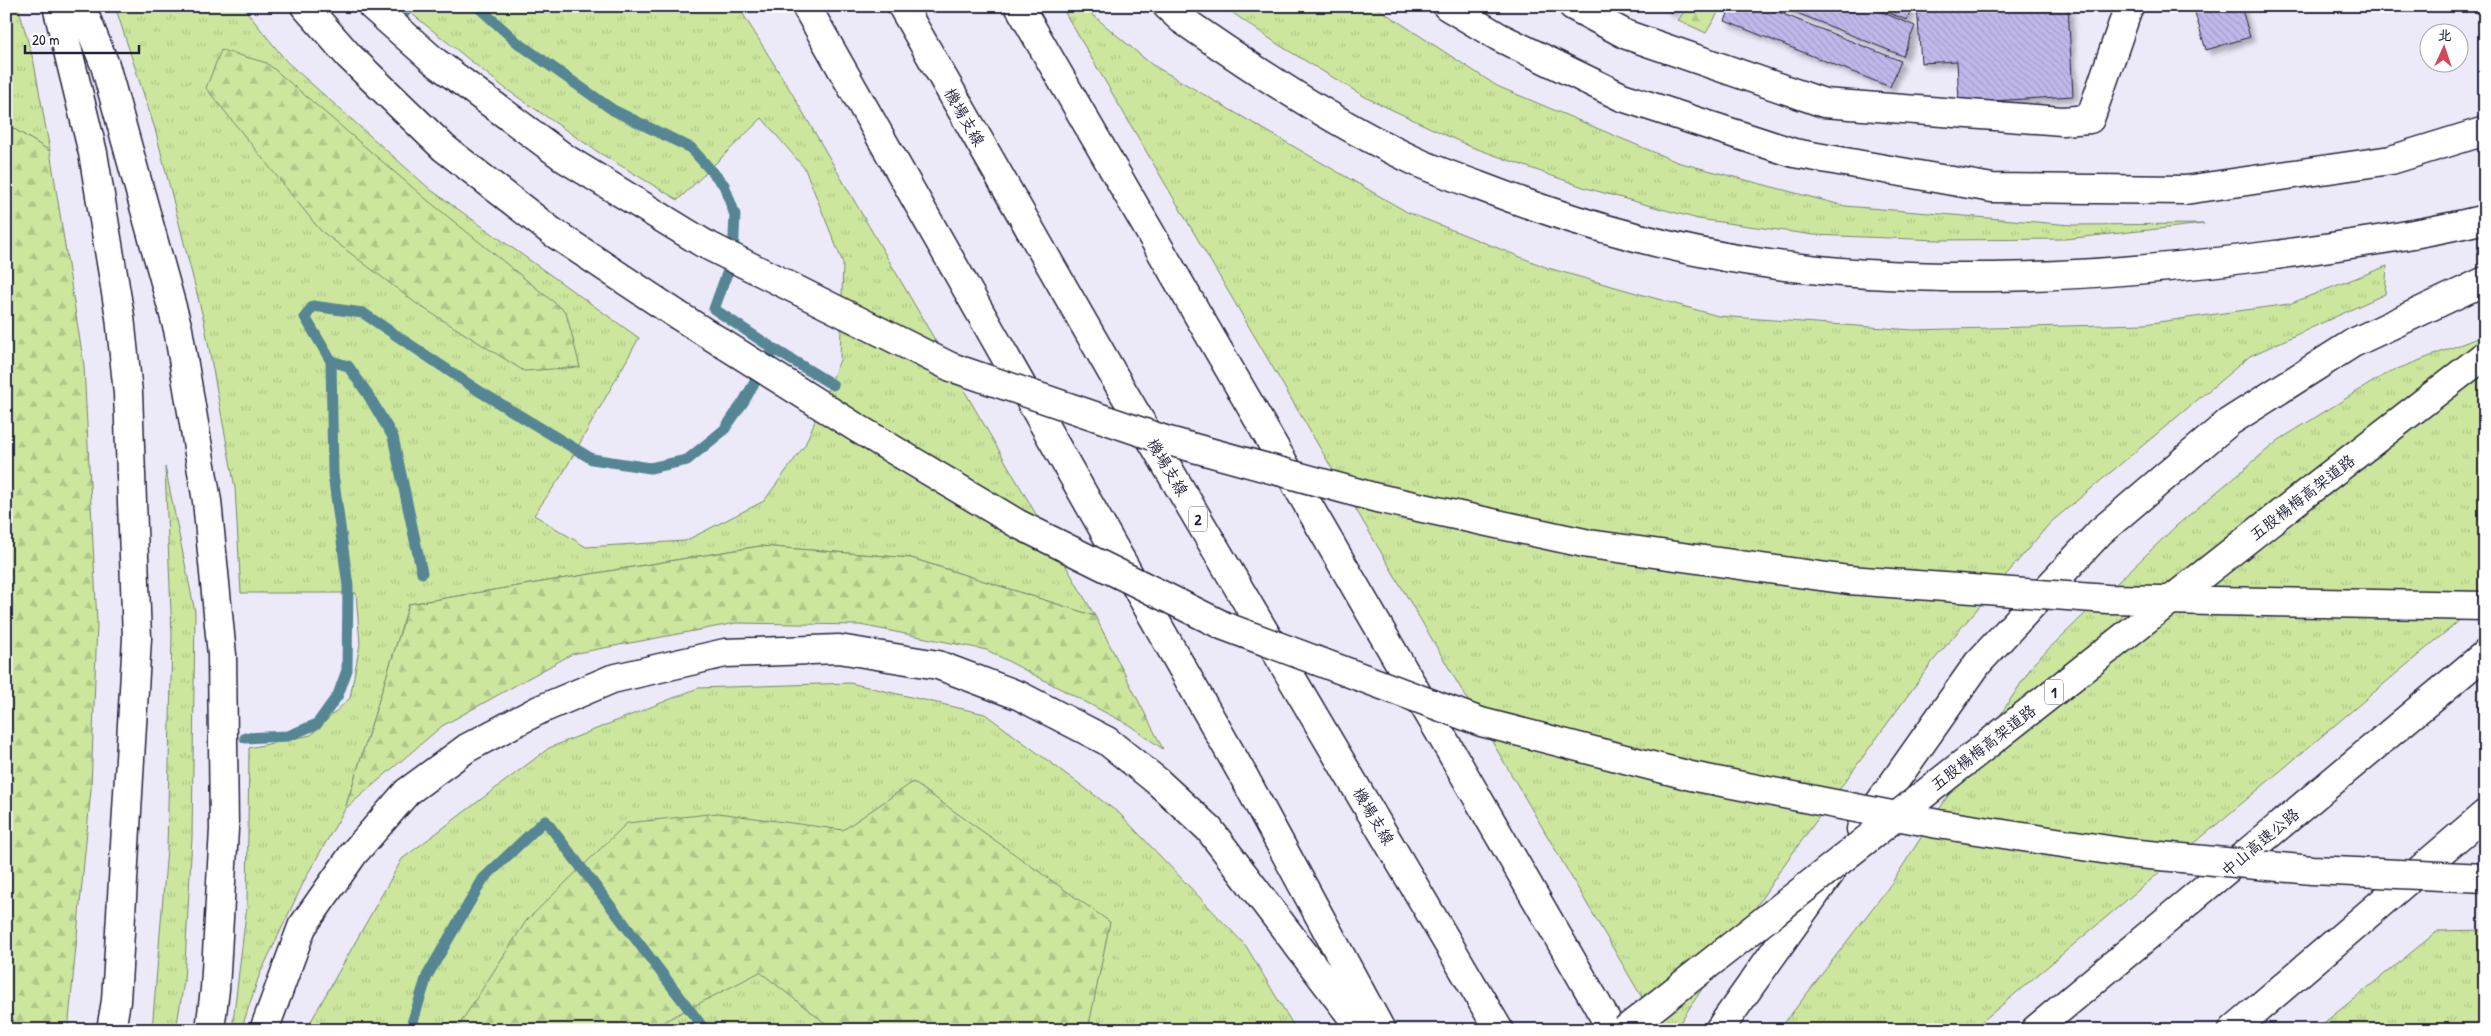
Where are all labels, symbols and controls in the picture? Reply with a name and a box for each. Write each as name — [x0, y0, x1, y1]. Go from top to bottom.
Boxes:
scale bar — [25, 22, 139, 54]
north arrow — [2418, 22, 2468, 72]
text: 北 — [2437, 25, 2452, 44]
text: 20 m — [32, 29, 59, 50]
street label: 機場支線 — [939, 84, 991, 150]
street label: 機場支線 — [1142, 434, 1194, 500]
street label: 五股楊梅高架道路 — [2245, 449, 2359, 545]
road number: 2 — [1189, 506, 1207, 532]
road number: 1 — [2045, 680, 2063, 704]
street label: 五股楊梅高架道路 — [1926, 699, 2040, 795]
street label: 機場支線 — [1348, 783, 1400, 849]
street label: 中山高速公路 — [2216, 803, 2304, 881]

